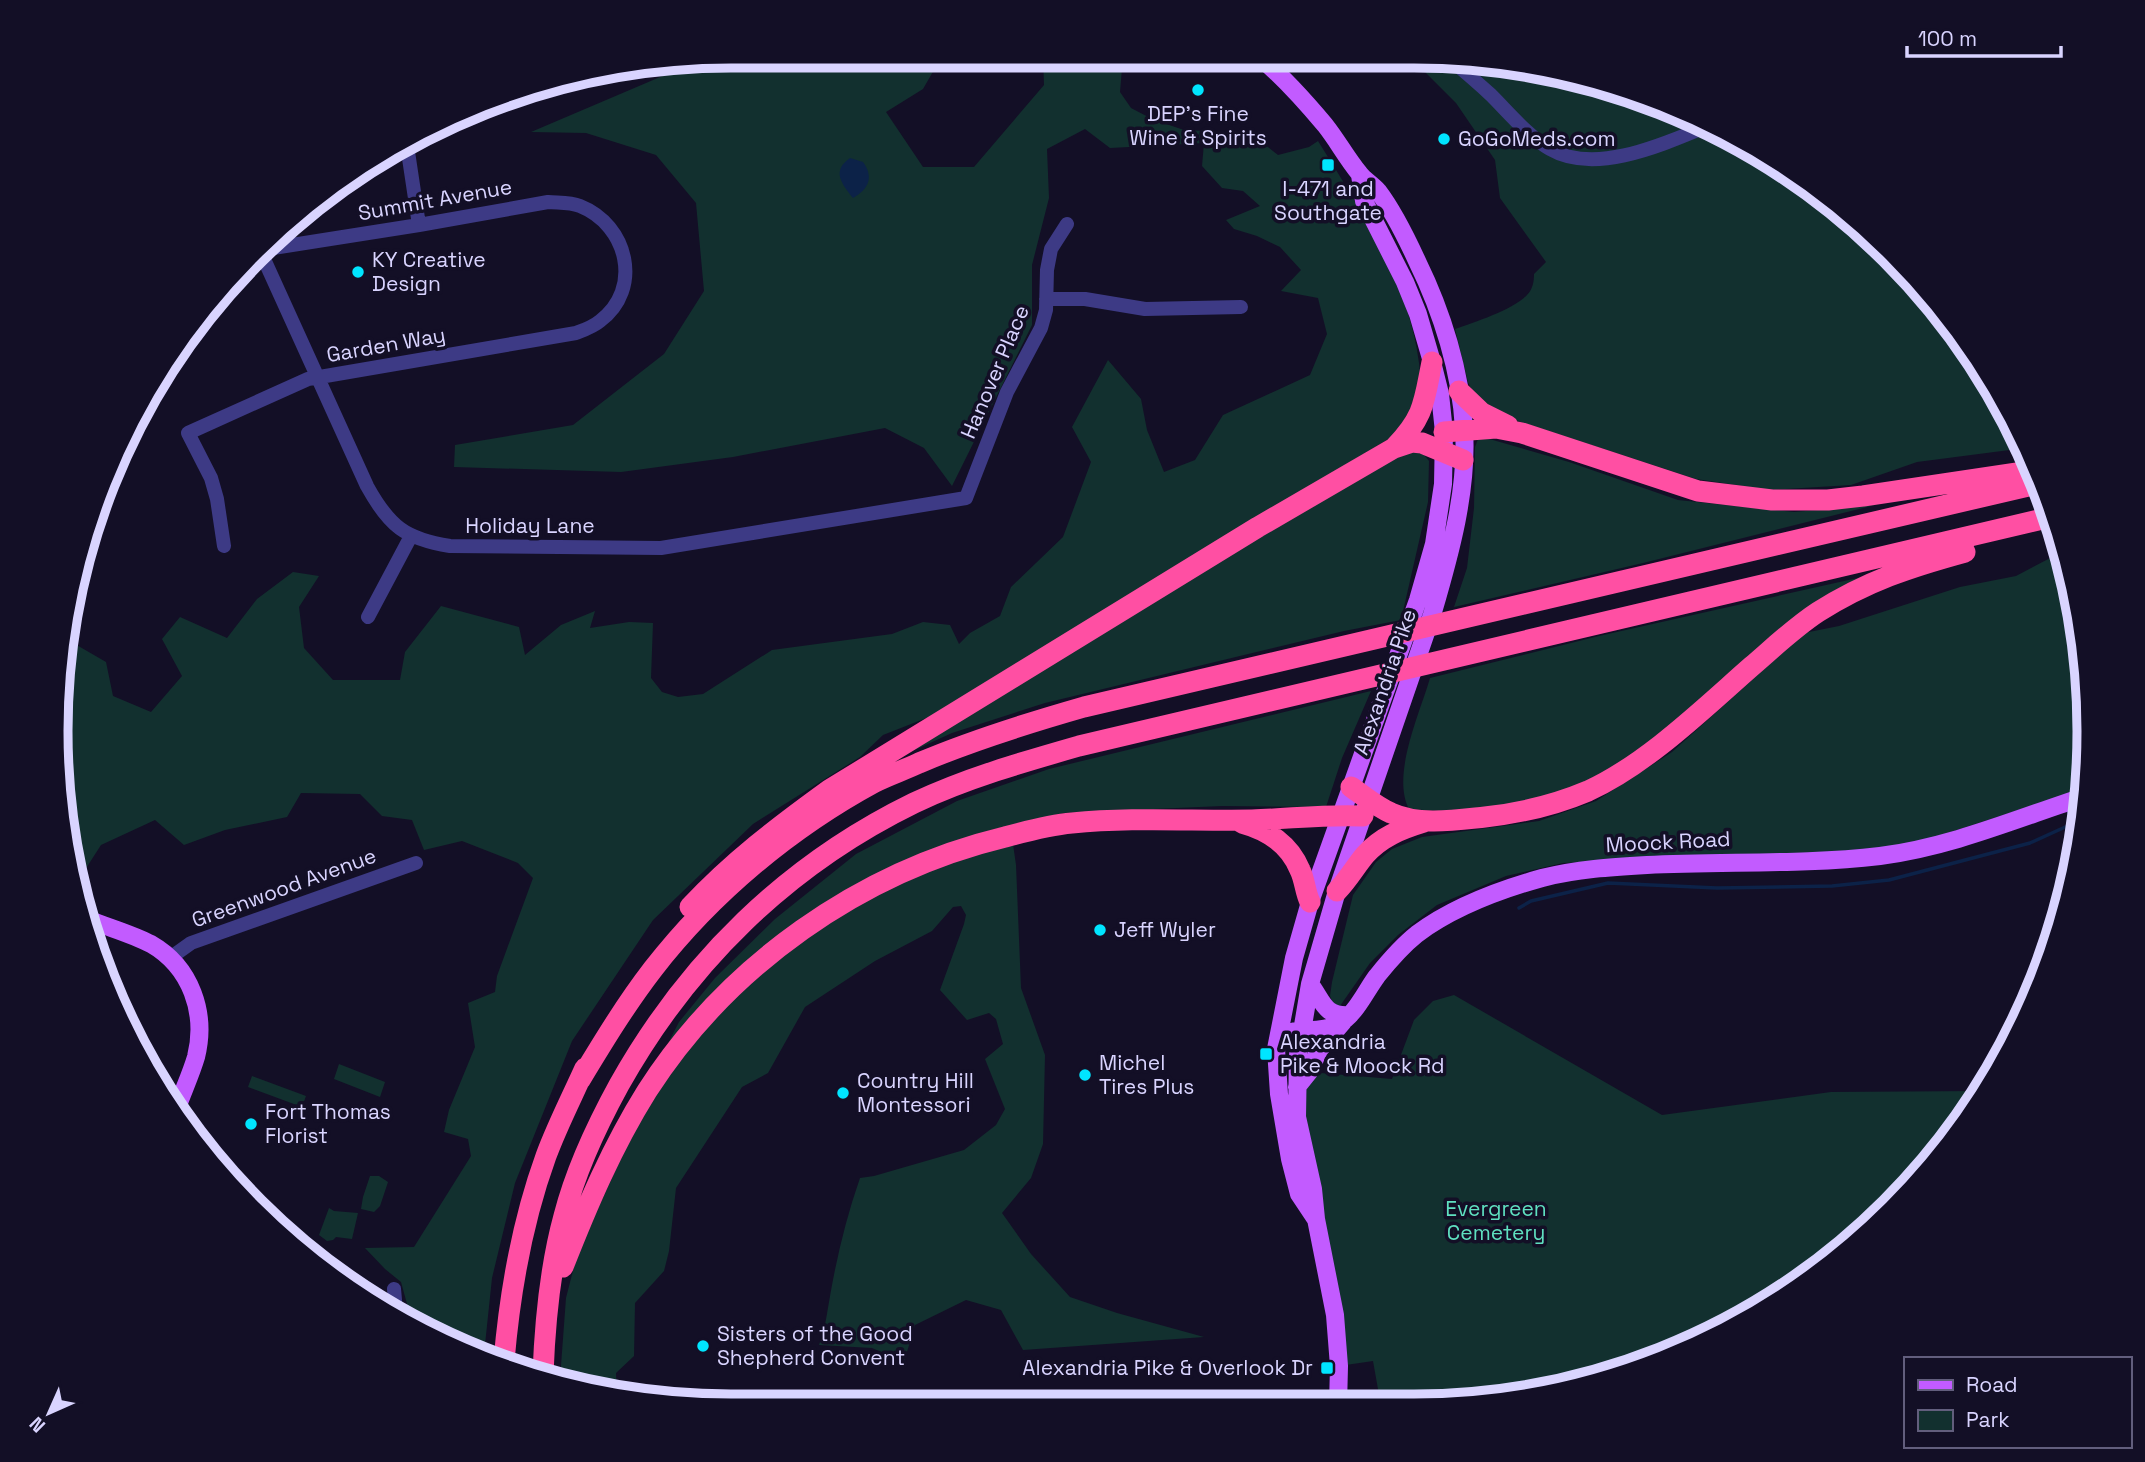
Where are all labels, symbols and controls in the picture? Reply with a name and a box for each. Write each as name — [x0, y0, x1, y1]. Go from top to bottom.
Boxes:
scale bar — [1907, 14, 2061, 58]
text: 100 m — [1918, 25, 1977, 52]
marker: DEP's Fine Wine & Spirits — [1190, 82, 1206, 98]
place label: DEP's Fine Wine & Spirits — [1129, 100, 1267, 151]
place label: GoGoMeds.com — [1458, 125, 1616, 152]
marker: GoGoMeds.com — [1436, 131, 1452, 147]
marker: I-471 and Southgate — [1320, 157, 1336, 173]
street label: Summit Avenue — [356, 173, 514, 226]
place label: I-471 and Southgate — [1274, 175, 1382, 226]
place label: KY Creative Design — [372, 246, 486, 297]
marker: KY Creative Design — [350, 264, 366, 280]
street label: Hanover Place — [954, 301, 1035, 443]
street label: Garden Way — [324, 321, 448, 368]
street label: Holiday Lane — [465, 512, 595, 539]
street label: Alexandria Pike — [1347, 605, 1422, 758]
street label: Moock Road — [1605, 825, 1731, 858]
street label: Greenwood Avenue — [188, 842, 380, 933]
place label: Jeff Wyler — [1114, 916, 1216, 943]
marker: Jeff Wyler — [1092, 922, 1108, 938]
place label: Alexandria Pike & Moock Rd — [1280, 1028, 1445, 1079]
marker: Alexandria Pike & Moock Rd — [1258, 1046, 1274, 1062]
place label: Michel Tires Plus — [1099, 1049, 1194, 1100]
place label: Country Hill Montessori — [857, 1067, 974, 1118]
marker: Michel Tires Plus — [1077, 1067, 1093, 1083]
marker: Country Hill Montessori — [835, 1085, 851, 1101]
place label: Fort Thomas Florist — [265, 1098, 391, 1149]
marker: Fort Thomas Florist — [243, 1116, 259, 1132]
park label: Evergreen Cemetery — [1445, 1195, 1547, 1246]
place label: Sisters of the Good Shepherd Convent — [717, 1320, 913, 1371]
marker: Sisters of the Good Shepherd Convent — [695, 1338, 711, 1354]
place label: Alexandria Pike & Overlook Dr — [1022, 1354, 1313, 1381]
legend — [1904, 1357, 2131, 1448]
marker: Alexandria Pike & Overlook Dr — [1319, 1360, 1335, 1376]
text: Road — [1966, 1371, 2018, 1398]
north arrow — [14, 1378, 84, 1448]
text: Park — [1966, 1406, 2010, 1433]
text: N — [24, 1411, 51, 1438]

